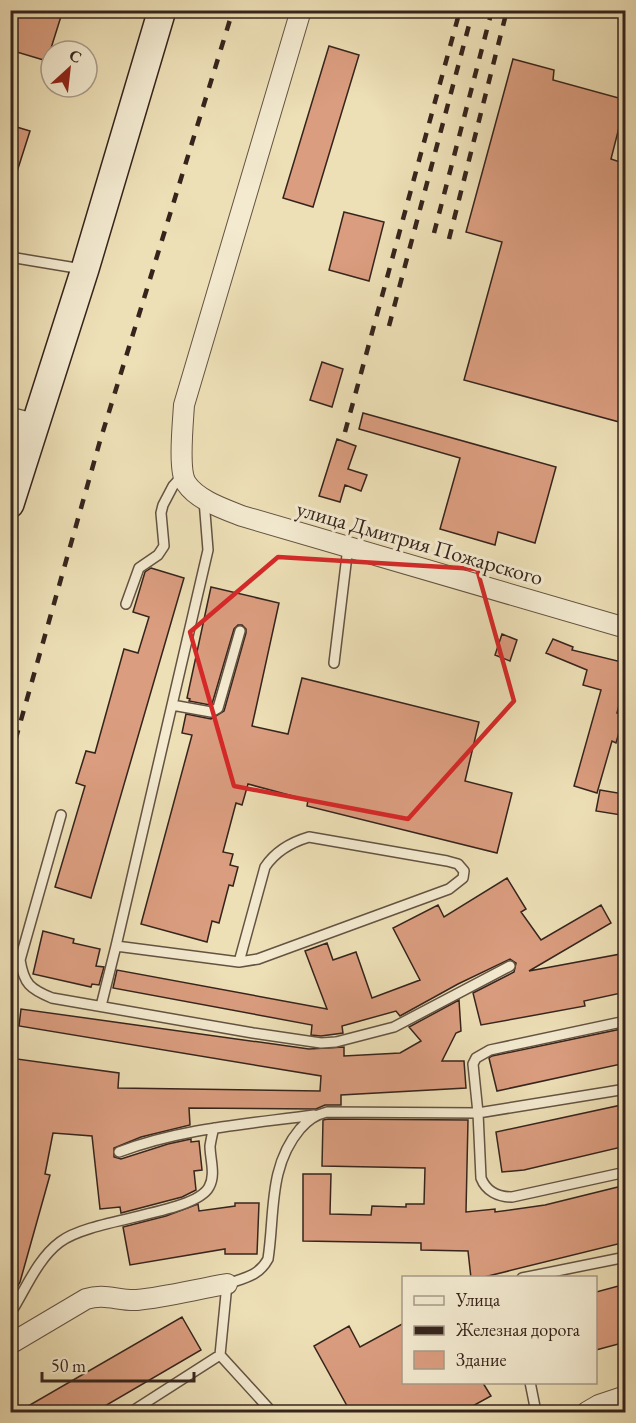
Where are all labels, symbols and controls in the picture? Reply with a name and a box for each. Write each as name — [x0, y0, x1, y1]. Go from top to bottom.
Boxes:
north arrow — [39, 39, 99, 99]
text: С — [66, 44, 85, 68]
street label: улица Дмитрия Пожарского — [293, 494, 547, 592]
legend — [402, 1276, 597, 1384]
text: Улица — [455, 1288, 501, 1311]
text: Железная дорога — [455, 1318, 581, 1341]
scale bar — [42, 1345, 194, 1383]
text: Здание — [456, 1348, 506, 1371]
text: 50 m — [51, 1354, 86, 1377]

